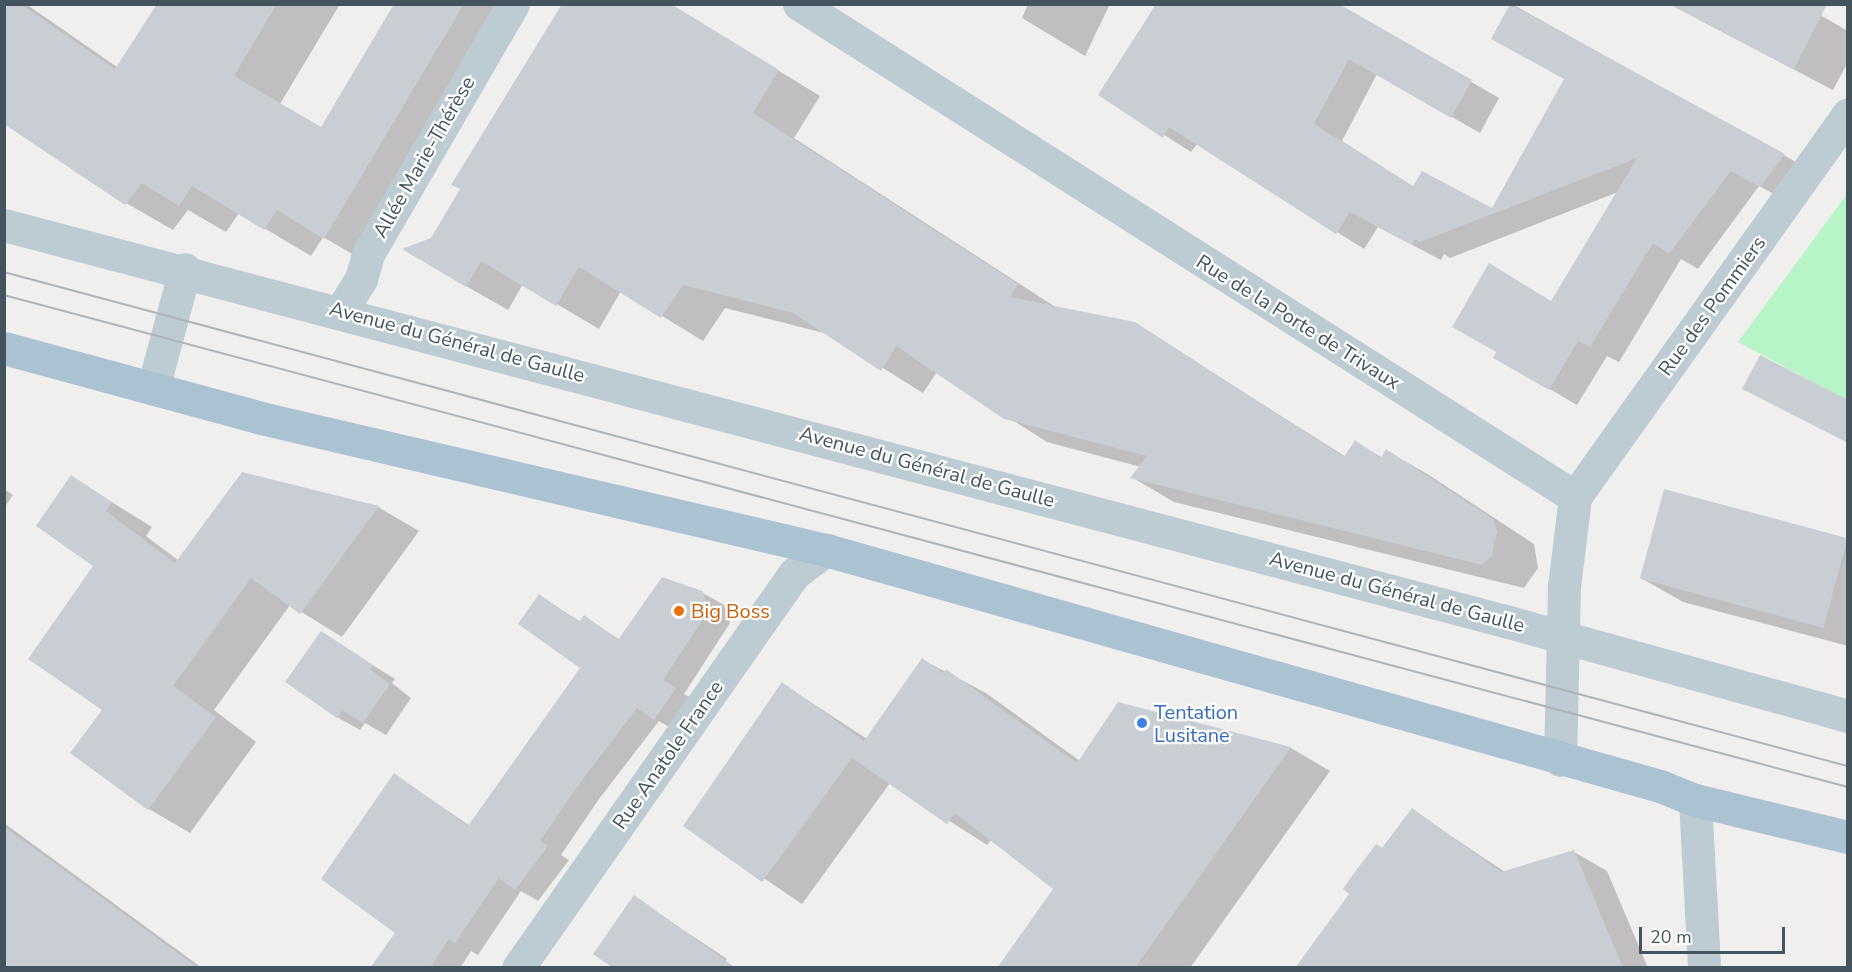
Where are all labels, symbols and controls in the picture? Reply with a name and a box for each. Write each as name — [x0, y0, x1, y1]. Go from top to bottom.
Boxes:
street label: Allée Marie-Thérèse — [368, 72, 480, 242]
street label: Rue des Pommiers — [1653, 231, 1771, 381]
street label: Rue de la Porte de Trivaux — [1192, 249, 1404, 395]
street label: Avenue du Général de Gaulle — [327, 296, 587, 388]
street label: Avenue du Général de Gaulle — [797, 421, 1057, 513]
street label: Avenue du Général de Gaulle — [1267, 546, 1527, 638]
place label: Big Boss — [691, 599, 770, 623]
marker: Big Boss — [672, 604, 686, 618]
street label: Rue Anatole France — [608, 676, 728, 834]
place label: Tentation Lusitane — [1154, 700, 1238, 747]
marker: Tentation Lusitane — [1135, 716, 1149, 730]
scale bar — [1642, 915, 1788, 953]
text: 20 m — [1650, 925, 1692, 949]

